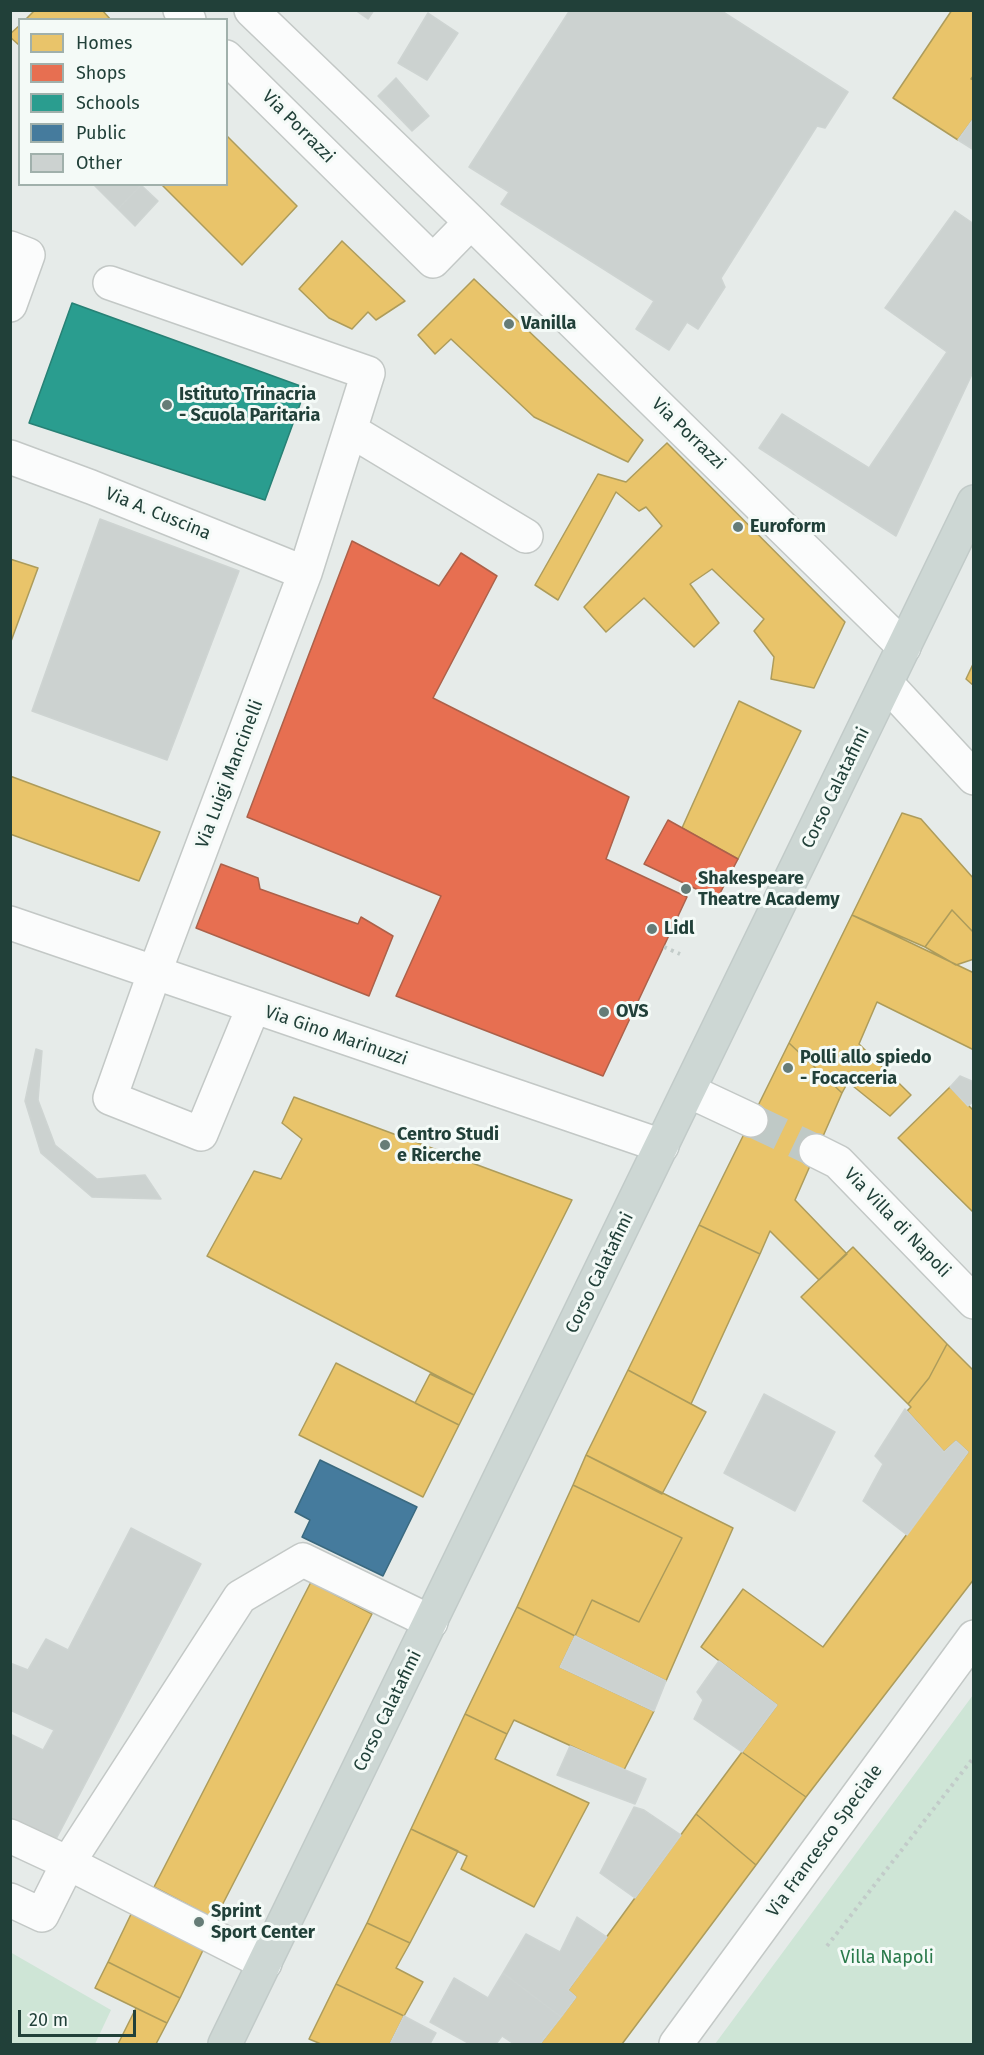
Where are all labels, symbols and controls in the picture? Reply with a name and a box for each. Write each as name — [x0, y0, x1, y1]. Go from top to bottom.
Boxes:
legend — [18, 18, 228, 186]
text: Homes — [76, 32, 132, 54]
text: Shops — [76, 62, 126, 84]
street label: Via Porrazzi — [257, 86, 339, 168]
text: Schools — [76, 92, 140, 114]
text: Public — [76, 122, 126, 144]
text: Other — [76, 152, 122, 174]
place label: Vanilla — [521, 313, 576, 335]
marker: Vanilla — [502, 317, 516, 331]
place label: Istituto Trinacria - Scuola Paritaria — [179, 384, 320, 426]
street label: Via Porrazzi — [647, 394, 729, 474]
marker: Istituto Trinacria - Scuola Paritaria — [160, 398, 174, 412]
street label: Via A. Cuscina — [102, 483, 214, 545]
place label: Euroform — [750, 516, 826, 538]
marker: Euroform — [731, 520, 745, 534]
street label: Via Luigi Mancinelli — [192, 697, 268, 851]
street label: Corso Calatafimi — [797, 724, 875, 852]
place label: Shakespeare Theatre Academy — [698, 868, 840, 910]
marker: Shakespeare Theatre Academy — [679, 882, 693, 896]
place label: Lidl — [664, 918, 694, 940]
marker: Lidl — [645, 922, 659, 936]
street label: Via Gino Marinuzzi — [262, 1001, 410, 1071]
place label: OVS — [616, 1001, 649, 1023]
marker: OVS — [597, 1005, 611, 1019]
place label: Polli allo spiedo - Focacceria — [800, 1047, 932, 1090]
marker: Polli allo spiedo - Focacceria — [781, 1061, 795, 1075]
place label: Centro Studi e Ricerche — [397, 1124, 499, 1166]
marker: Centro Studi e Ricerche — [378, 1138, 392, 1152]
street label: Via Villa di Napoli — [839, 1164, 955, 1282]
street label: Corso Calatafimi — [561, 1209, 639, 1337]
street label: Corso Calatafimi — [349, 1647, 427, 1775]
street label: Via Francesco Speciale — [762, 1761, 888, 1921]
place label: Sprint Sport Center — [211, 1901, 315, 1944]
marker: Sprint Sport Center — [192, 1915, 206, 1929]
park label: Villa Napoli — [840, 1947, 934, 1969]
scale bar — [21, 1998, 140, 2036]
text: 20 m — [29, 2009, 68, 2031]

